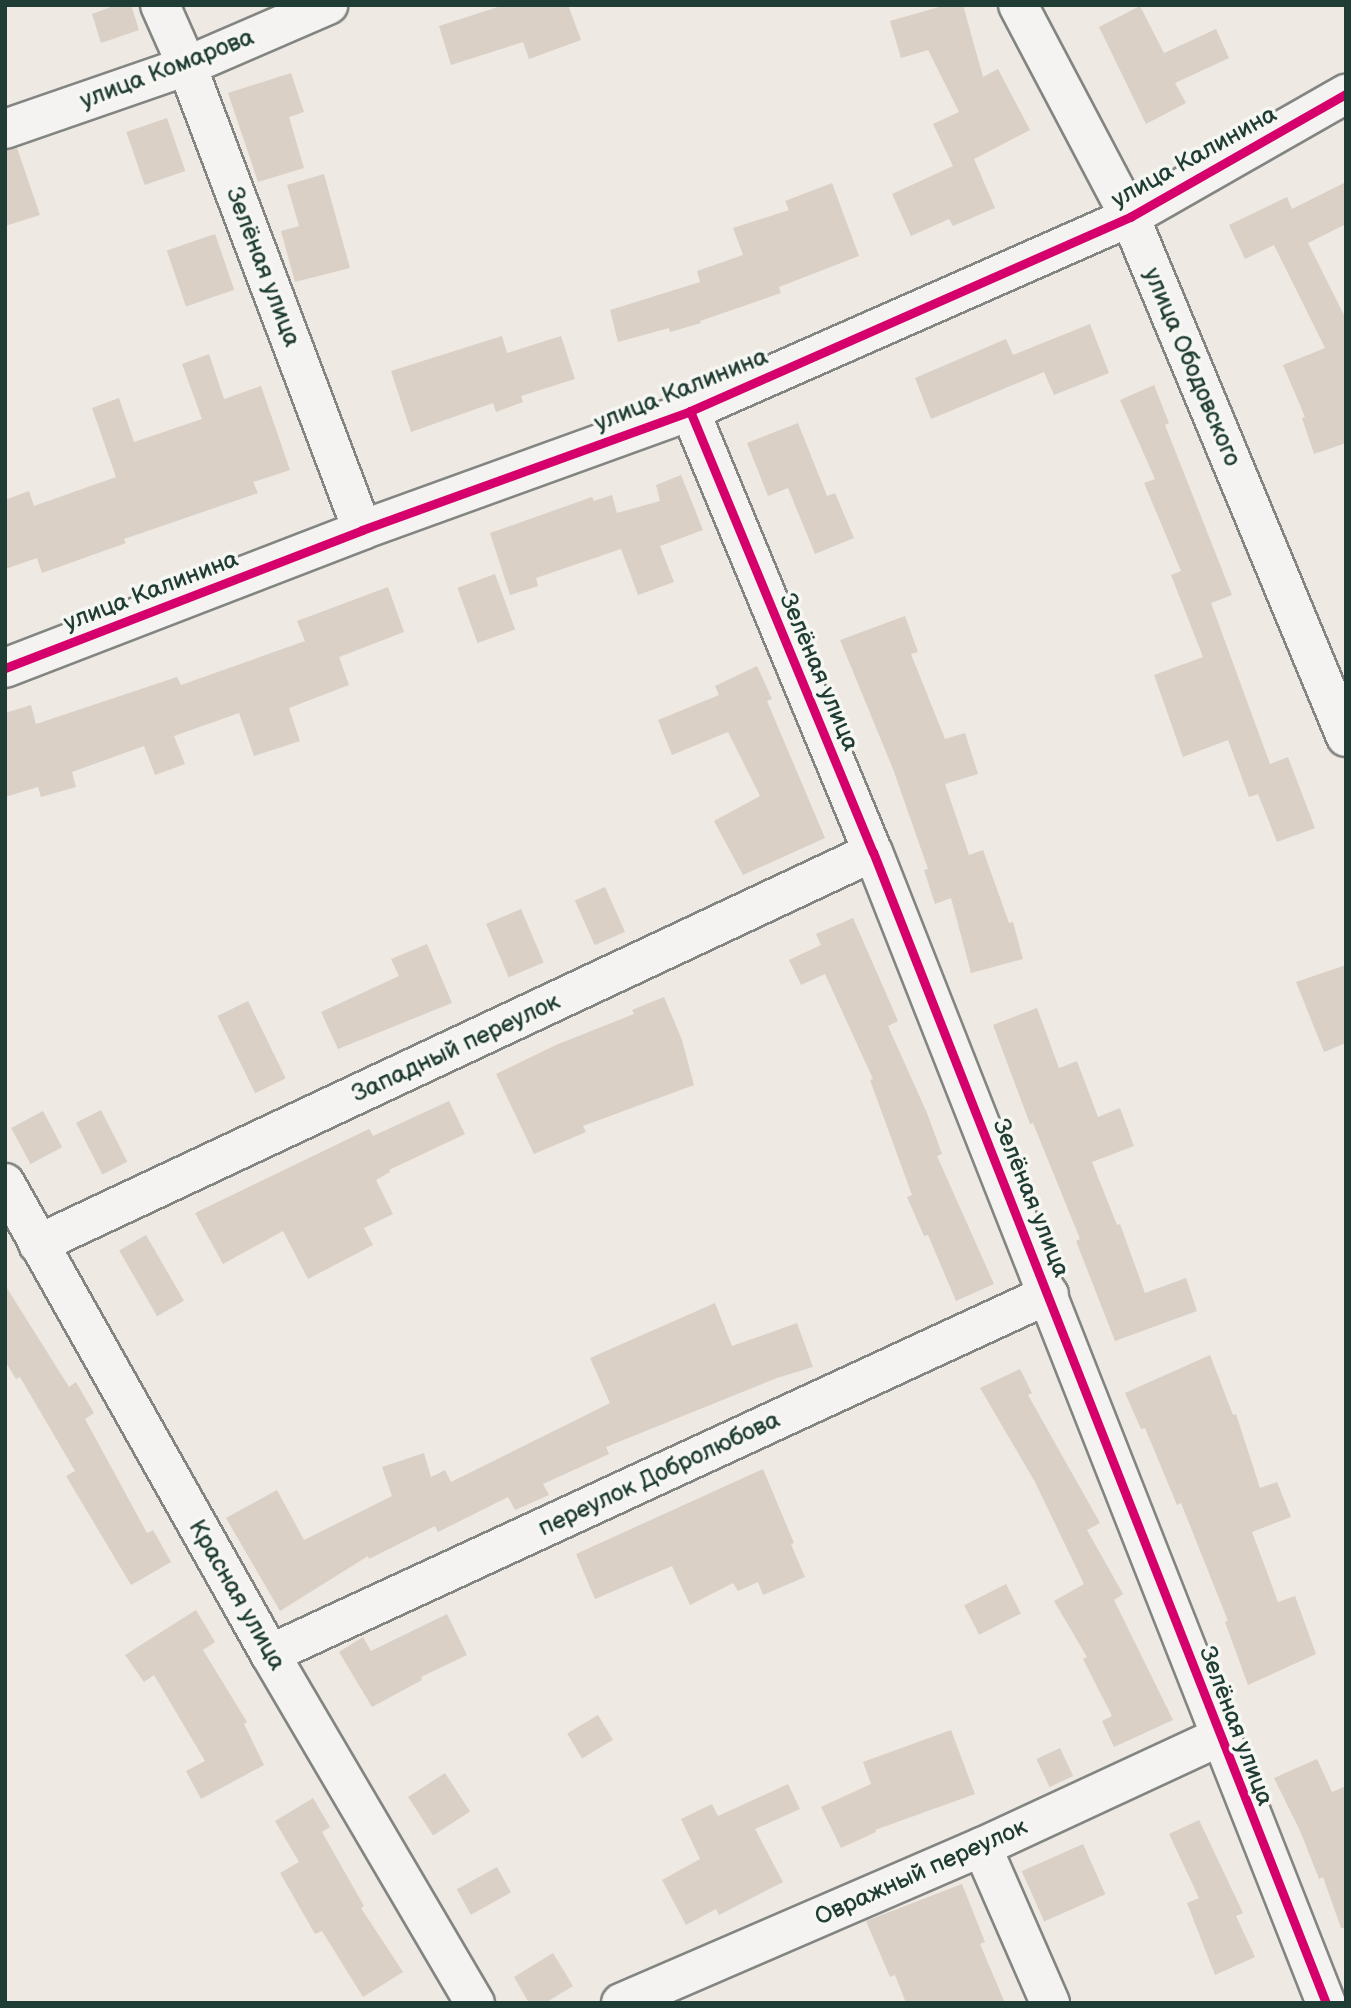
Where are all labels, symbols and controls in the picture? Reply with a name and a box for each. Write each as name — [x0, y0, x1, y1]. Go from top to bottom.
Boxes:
street label: улица Комарова — [76, 23, 258, 115]
street label: улица Калинина — [1106, 100, 1282, 214]
street label: Зелёная улица — [219, 183, 307, 351]
street label: улица Ободовского — [1137, 263, 1247, 471]
street label: улица Калинина — [590, 342, 772, 438]
street label: улица Калинина — [60, 545, 242, 637]
street label: Зелёная улица — [773, 589, 865, 755]
street label: Западный переулок — [347, 987, 565, 1109]
street label: Зелёная улица — [986, 1115, 1076, 1281]
street label: переулок Добролюбова — [534, 1405, 784, 1543]
street label: Красная улица — [182, 1515, 292, 1675]
street label: Зелёная улица — [1192, 1642, 1280, 1810]
street label: Овражный переулок — [810, 1812, 1032, 1932]

